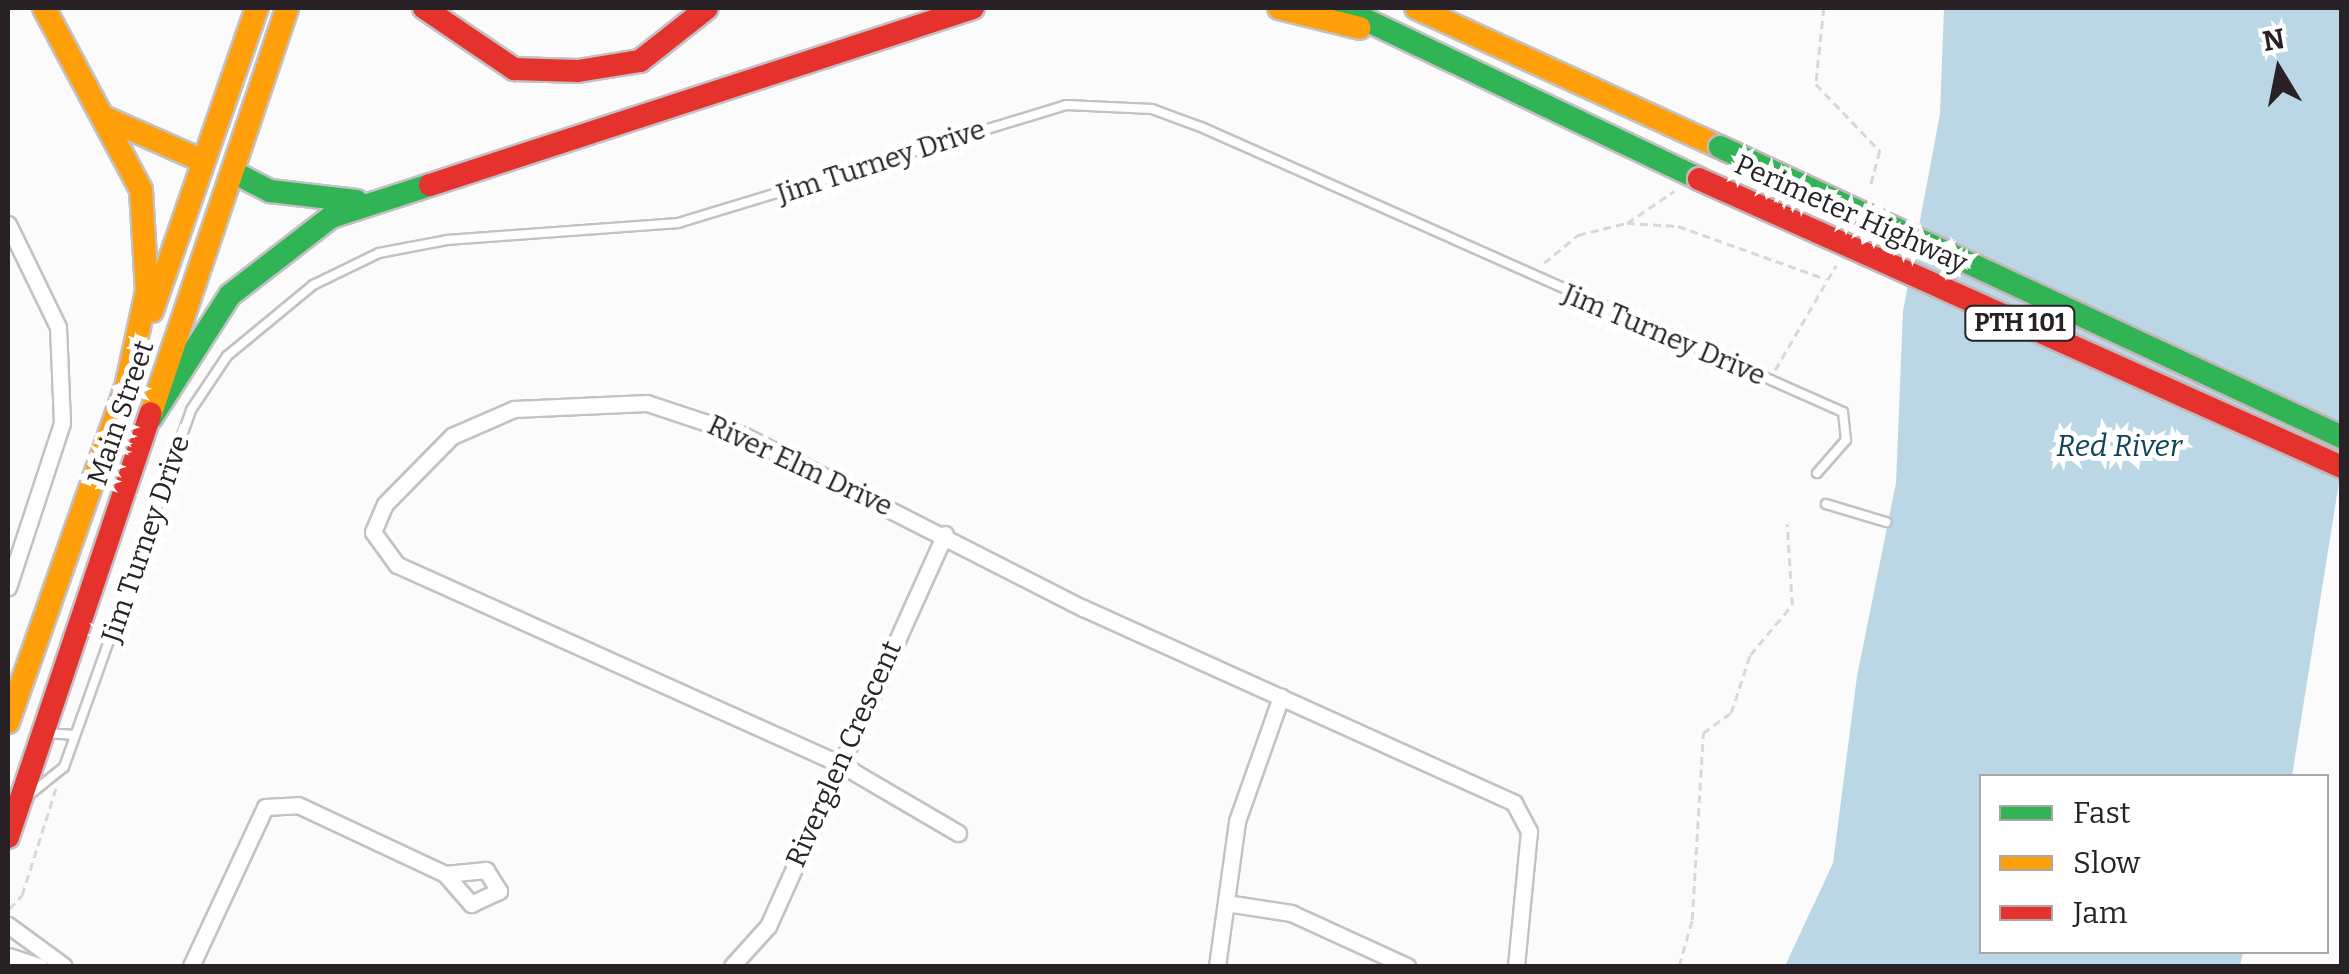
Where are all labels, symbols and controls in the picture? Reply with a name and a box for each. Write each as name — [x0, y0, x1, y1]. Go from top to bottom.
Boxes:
north arrow — [2229, 20, 2329, 120]
text: N — [2260, 22, 2287, 58]
street label: Jim Turney Drive — [773, 112, 989, 212]
street label: Perimeter Highway — [1730, 148, 1972, 280]
street label: Jim Turney Drive — [1558, 277, 1770, 393]
road number: PTH 101 — [1962, 303, 2078, 343]
street label: Main Street — [81, 336, 161, 490]
street label: River Elm Drive — [702, 408, 898, 524]
water label: Red River — [2056, 428, 2182, 464]
street label: Jim Turney Drive — [95, 431, 197, 647]
street label: Riverglen Crescent — [779, 636, 909, 872]
legend — [1979, 774, 2329, 954]
text: Fast — [2073, 795, 2131, 831]
text: Slow — [2073, 845, 2140, 881]
text: Jam — [2073, 895, 2127, 931]

